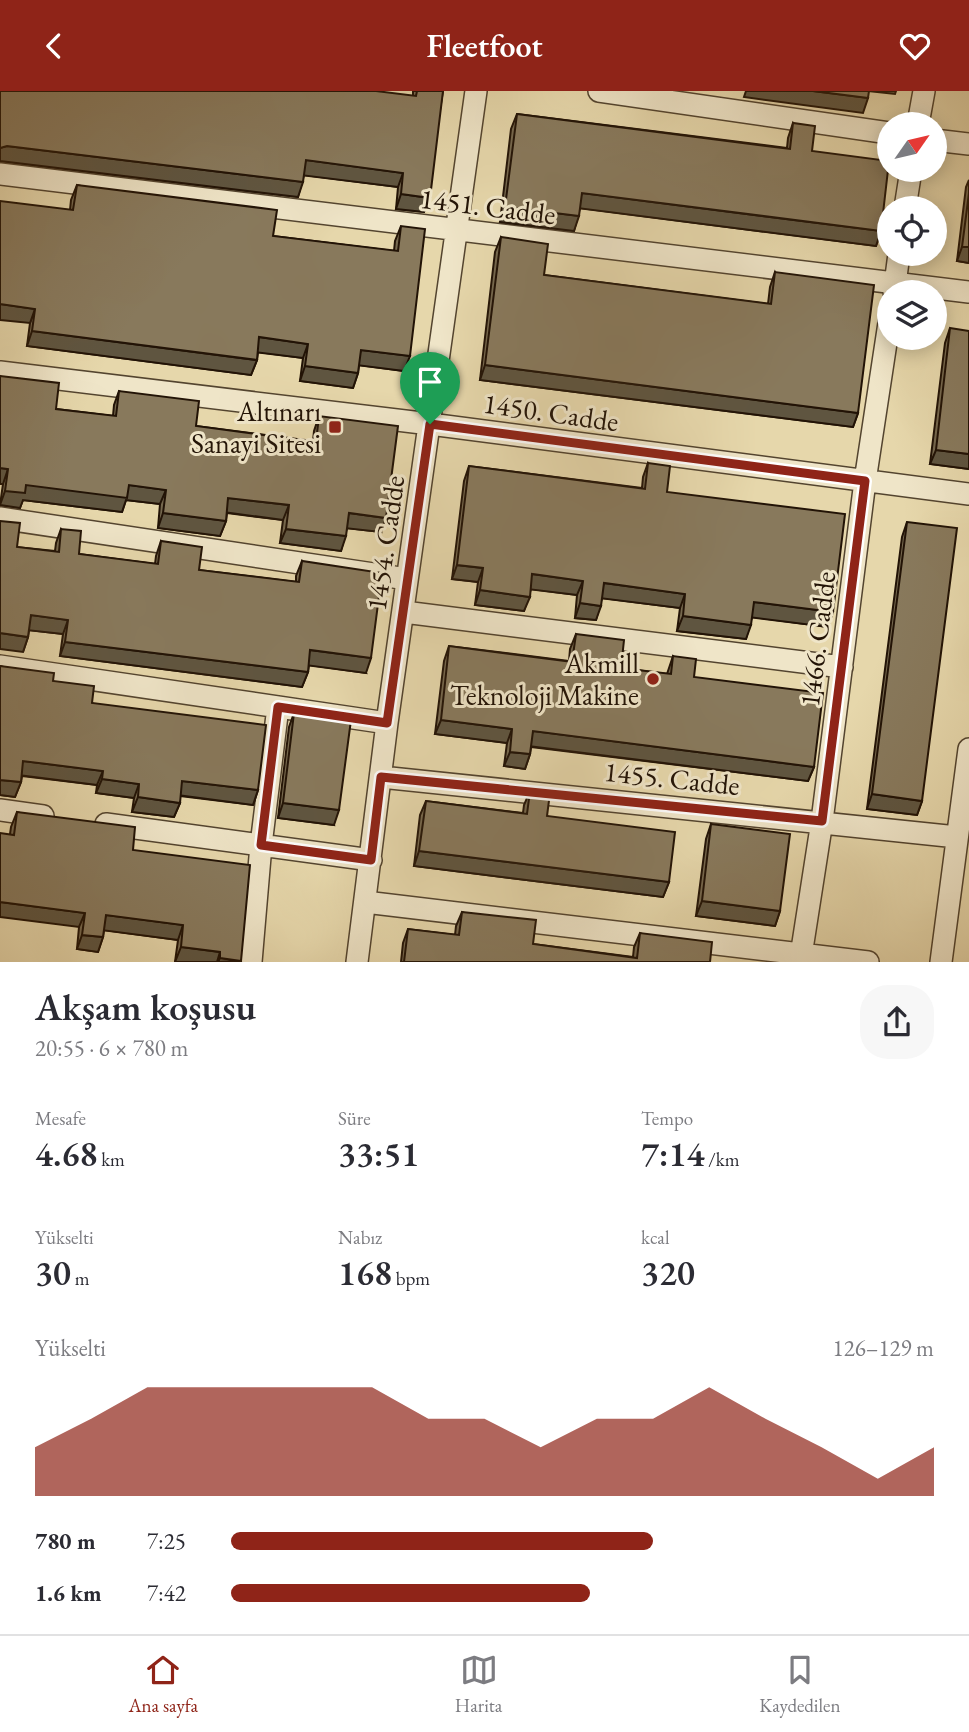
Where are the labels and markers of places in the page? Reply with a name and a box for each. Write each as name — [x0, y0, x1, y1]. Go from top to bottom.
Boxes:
pin — [400, 352, 460, 424]
place label: Altınarı Sanayi Sitesi — [191, 393, 321, 461]
marker: Altınarı Sanayi Sitesi — [327, 419, 343, 435]
place label: Akmill Teknoloji Makine — [450, 645, 639, 713]
marker: Akmill Teknoloji Makine — [645, 671, 661, 687]

